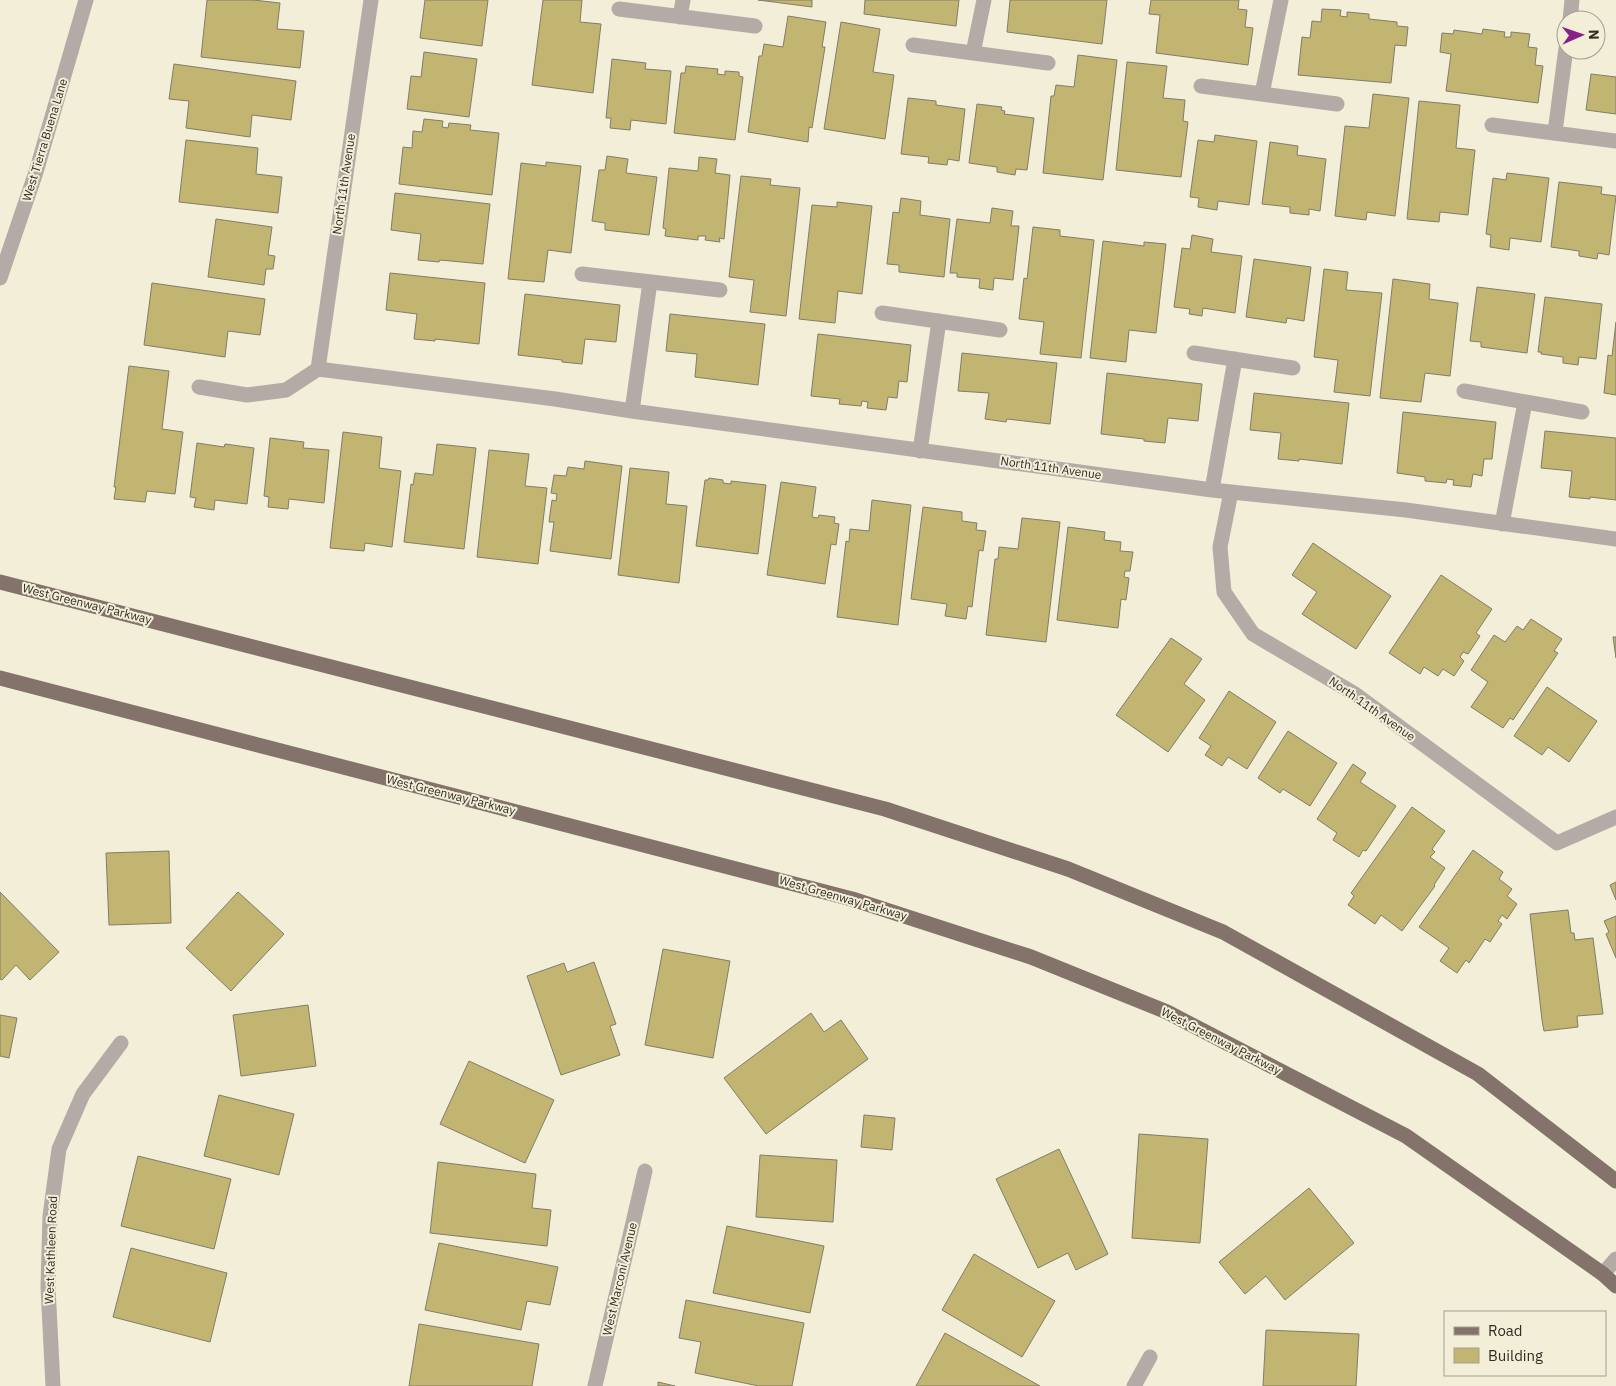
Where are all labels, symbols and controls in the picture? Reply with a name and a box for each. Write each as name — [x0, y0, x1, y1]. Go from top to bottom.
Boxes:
north arrow — [1556, 10, 1606, 60]
text: N — [1585, 29, 1603, 40]
street label: West Tierra Buena Lane — [19, 76, 70, 203]
street label: North 11th Avenue — [329, 132, 358, 235]
street label: North 11th Avenue — [1000, 453, 1103, 482]
street label: West Greenway Parkway — [21, 580, 153, 627]
street label: North 11th Avenue — [1326, 673, 1419, 744]
street label: West Greenway Parkway — [385, 771, 517, 818]
street label: West Greenway Parkway — [777, 872, 909, 923]
street label: West Greenway Parkway — [1159, 1004, 1284, 1077]
street label: West Kathleen Road — [41, 1196, 60, 1304]
street label: West Marconi Avenue — [599, 1220, 640, 1337]
legend — [1444, 1311, 1606, 1376]
text: Road — [1488, 1321, 1523, 1340]
text: Building — [1488, 1346, 1543, 1365]

